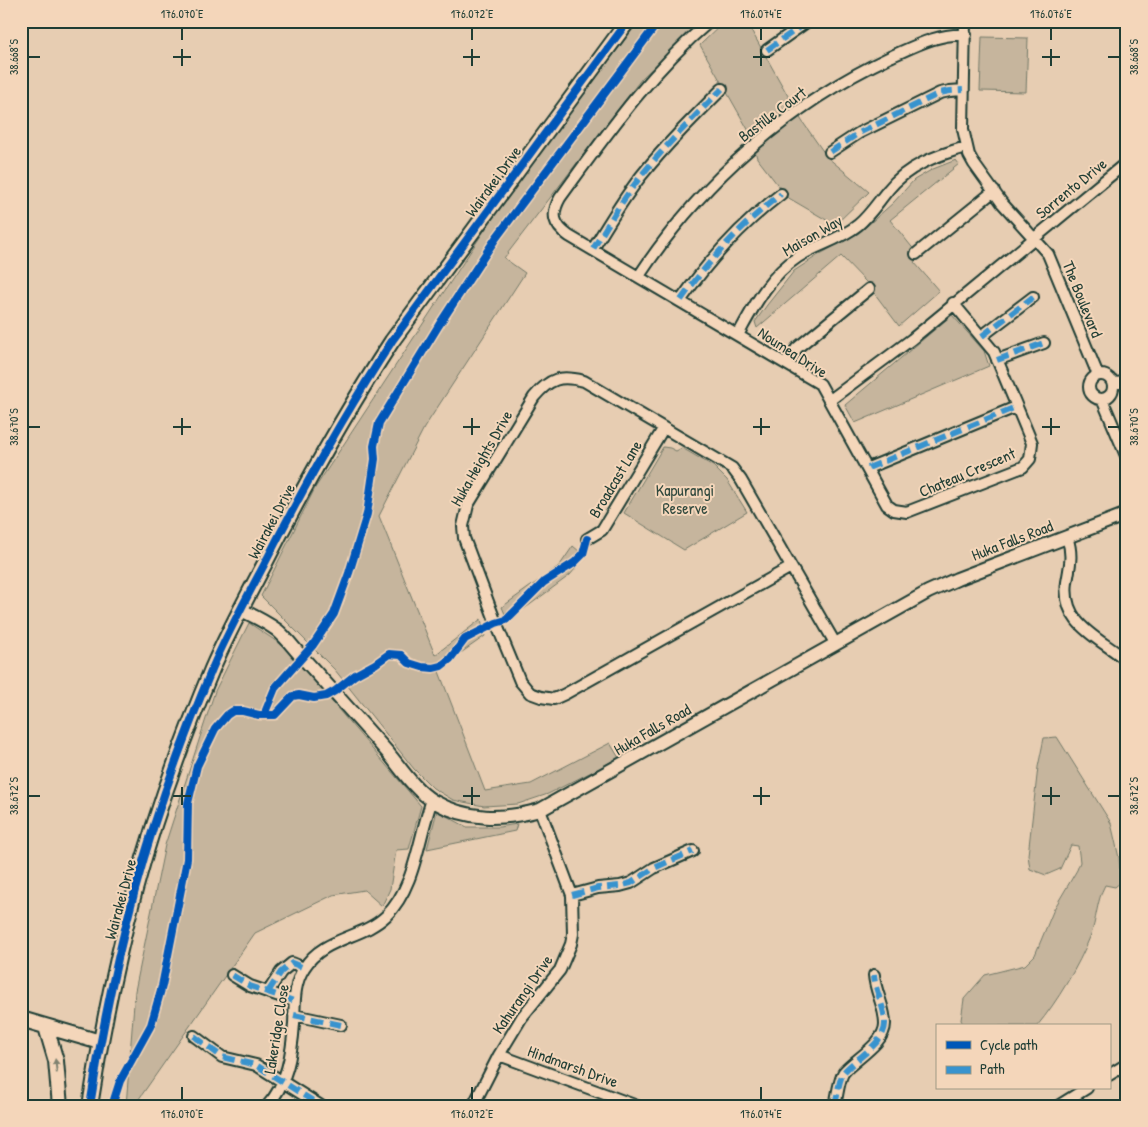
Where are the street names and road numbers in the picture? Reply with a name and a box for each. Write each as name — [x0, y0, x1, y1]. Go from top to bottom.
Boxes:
street label: Bastille Court — [733, 81, 811, 147]
street label: Wairakei Drive — [460, 141, 527, 221]
street label: Sorrento Drive — [1031, 152, 1112, 223]
street label: Maison Way — [778, 209, 846, 261]
street label: The Boulevard — [1058, 257, 1108, 341]
street label: Noumea Drive — [754, 321, 833, 383]
street label: Huka Heights Drive — [445, 406, 518, 510]
street label: Broadcast Lane — [583, 436, 647, 522]
street label: Chateau Crescent — [915, 442, 1019, 502]
street label: Wairakei Drive — [242, 479, 300, 563]
street label: Huka Falls Road — [968, 514, 1056, 566]
street label: Huka Falls Road — [609, 698, 695, 760]
street label: Wairakei Drive — [99, 856, 141, 942]
street label: Kahurangi Drive — [487, 950, 558, 1038]
street label: Lakeridge Close — [258, 982, 294, 1075]
street label: Hindmarsh Drive — [525, 1039, 622, 1093]

